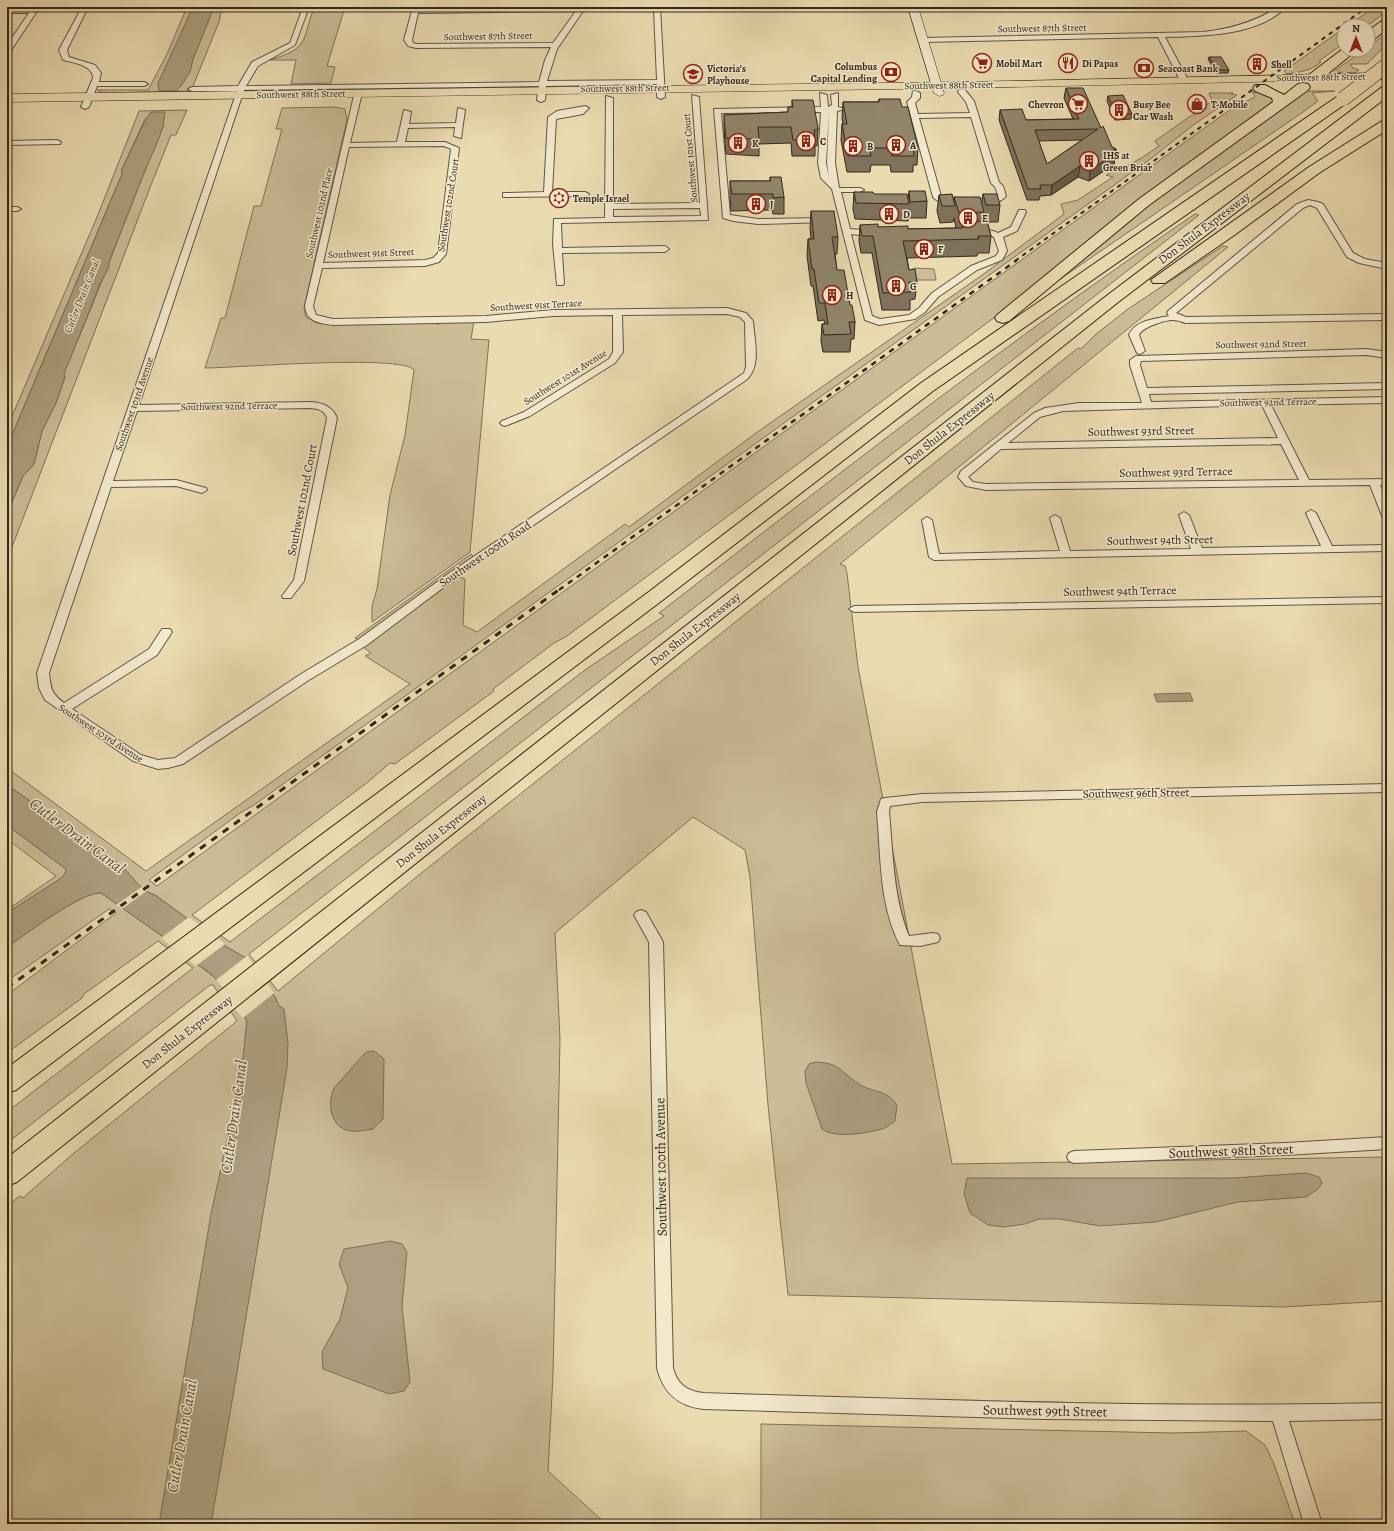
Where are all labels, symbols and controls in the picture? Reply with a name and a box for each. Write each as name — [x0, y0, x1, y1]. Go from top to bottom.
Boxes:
north arrow — [1336, 18, 1376, 58]
street label: Southwest 87th Street — [997, 21, 1087, 35]
text: N — [1352, 21, 1360, 36]
street label: Southwest 87th Street — [443, 29, 533, 43]
supermarket icon: Mobil Mart — [971, 52, 993, 74]
restaurant icon: Di Papas — [1057, 52, 1079, 74]
building icon: Shell — [1246, 53, 1268, 75]
place label: Mobil Mart — [996, 57, 1043, 70]
place label: Di Papas — [1082, 57, 1118, 70]
bank icon: Seacoast Bank — [1133, 57, 1155, 79]
place label: Shell — [1271, 58, 1292, 71]
place label: Columbus Capital Lending — [811, 60, 878, 85]
bank icon: Columbus Capital Lending — [880, 61, 902, 83]
place label: Victoria’s Playhouse — [706, 62, 750, 87]
place label: Seacoast Bank — [1158, 62, 1219, 75]
school or university icon: Victoria’s Playhouse — [682, 63, 704, 85]
street label: Southwest 88th Street — [1276, 70, 1367, 84]
street label: Southwest 88th Street — [904, 78, 995, 92]
street label: Southwest 88th Street — [580, 81, 671, 95]
street label: Southwest 88th Street — [256, 87, 347, 101]
supermarket icon: Chevron — [1067, 93, 1089, 115]
shop icon: T-Mobile — [1186, 93, 1208, 115]
place label: Chevron — [1028, 98, 1064, 111]
place label: Busy Bee Car Wash — [1133, 98, 1174, 123]
place label: T-Mobile — [1211, 98, 1248, 111]
building icon: Busy Bee Car Wash — [1108, 99, 1130, 121]
street label: Southwest 101st Court — [680, 112, 700, 203]
building icon: C — [795, 130, 817, 152]
building icon: K — [727, 132, 749, 154]
building icon: A — [885, 134, 907, 156]
place label: C — [820, 135, 826, 148]
building icon: B — [842, 135, 864, 157]
place label: K — [752, 137, 759, 150]
place label: A — [909, 139, 917, 152]
place label: B — [867, 140, 873, 153]
place label: IHS at Green Briar — [1103, 149, 1152, 174]
building icon: IHS at Green Briar — [1078, 150, 1100, 172]
street label: Southwest 102nd Court — [434, 157, 462, 253]
street label: Southwest 102nd Place — [302, 166, 336, 259]
synagogue icon: Temple Israel — [548, 187, 570, 209]
street label: Don Shula Expressway — [1155, 188, 1254, 268]
place label: Temple Israel — [573, 192, 630, 205]
building icon: J — [745, 193, 767, 215]
place label: J — [770, 198, 774, 211]
building icon: D — [878, 203, 900, 225]
building icon: E — [957, 207, 979, 229]
place label: D — [903, 208, 910, 221]
place label: E — [982, 212, 988, 225]
building icon: F — [913, 238, 935, 260]
place label: F — [938, 243, 944, 256]
street label: Southwest 91st Street — [328, 245, 415, 261]
water label: Cutler Drain Canal — [60, 257, 104, 335]
building icon: G — [885, 275, 907, 297]
place label: G — [910, 280, 917, 293]
building icon: H — [821, 284, 843, 306]
place label: H — [846, 289, 854, 302]
street label: Southwest 91st Terrace — [490, 296, 583, 314]
street label: Southwest 92nd Street — [1215, 337, 1307, 351]
street label: Southwest 101st Avenue — [521, 346, 610, 408]
street label: Southwest 103rd Avenue — [112, 355, 156, 453]
street label: Don Shula Expressway — [900, 387, 998, 468]
street label: Southwest 92nd Terrace — [1219, 395, 1317, 409]
street label: Southwest 92nd Terrace — [180, 399, 278, 413]
street label: Southwest 93rd Street — [1087, 422, 1195, 440]
street label: Southwest 102nd Court — [283, 443, 321, 557]
street label: Southwest 93rd Terrace — [1119, 463, 1233, 481]
street label: Southwest 100th Road — [436, 517, 535, 591]
street label: Southwest 94th Street — [1107, 531, 1214, 549]
street label: Southwest 94th Terrace — [1063, 582, 1177, 600]
street label: Don Shula Expressway — [646, 588, 744, 669]
street label: Southwest 103rd Avenue — [56, 701, 146, 766]
street label: Southwest 96th Street — [1082, 784, 1190, 802]
street label: Don Shula Expressway — [392, 790, 490, 871]
water label: Cutler Drain Canal — [25, 793, 129, 879]
street label: Don Shula Expressway — [138, 991, 236, 1072]
water label: Cutler Drain Canal — [215, 1059, 253, 1175]
street label: Southwest 100th Avenue — [650, 1097, 672, 1237]
street label: Southwest 98th Street — [1168, 1139, 1294, 1163]
water label: Cutler Drain Canal — [161, 1378, 203, 1494]
street label: Southwest 99th Street — [983, 1400, 1108, 1422]

